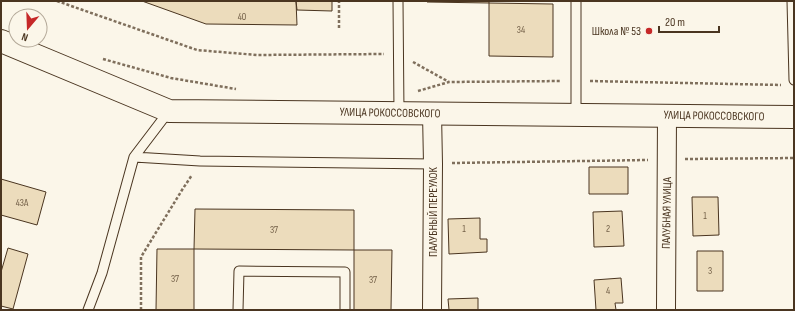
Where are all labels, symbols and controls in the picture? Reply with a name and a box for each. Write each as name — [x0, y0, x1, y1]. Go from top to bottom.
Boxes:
north arrow — [8, 8, 48, 48]
scale bar — [659, 8, 719, 34]
house number: 40 — [238, 11, 246, 23]
text: 20 m — [665, 15, 685, 30]
house number: 34 — [517, 24, 525, 36]
place label: Школа № 53 — [592, 24, 641, 39]
marker: Школа № 53 — [644, 26, 654, 36]
text: N — [20, 30, 30, 44]
street label: УЛИЦА РОКОССОВСКОГО — [339, 105, 441, 121]
street label: УЛИЦА РОКОССОВСКОГО — [663, 108, 765, 124]
street label: ПАЛУБНЫЙ ПЕРЕУЛОК — [426, 166, 441, 257]
street label: ПАЛУБНАЯ УЛИЦА — [659, 176, 675, 249]
house number: 43А — [16, 197, 29, 209]
house number: 1 — [703, 210, 707, 222]
house number: 1 — [462, 223, 466, 235]
house number: 2 — [606, 223, 610, 235]
house number: 37 — [270, 224, 278, 236]
house number: 3 — [708, 265, 712, 277]
house number: 37 — [171, 273, 179, 285]
house number: 37 — [369, 274, 377, 286]
house number: 4 — [606, 285, 610, 297]

